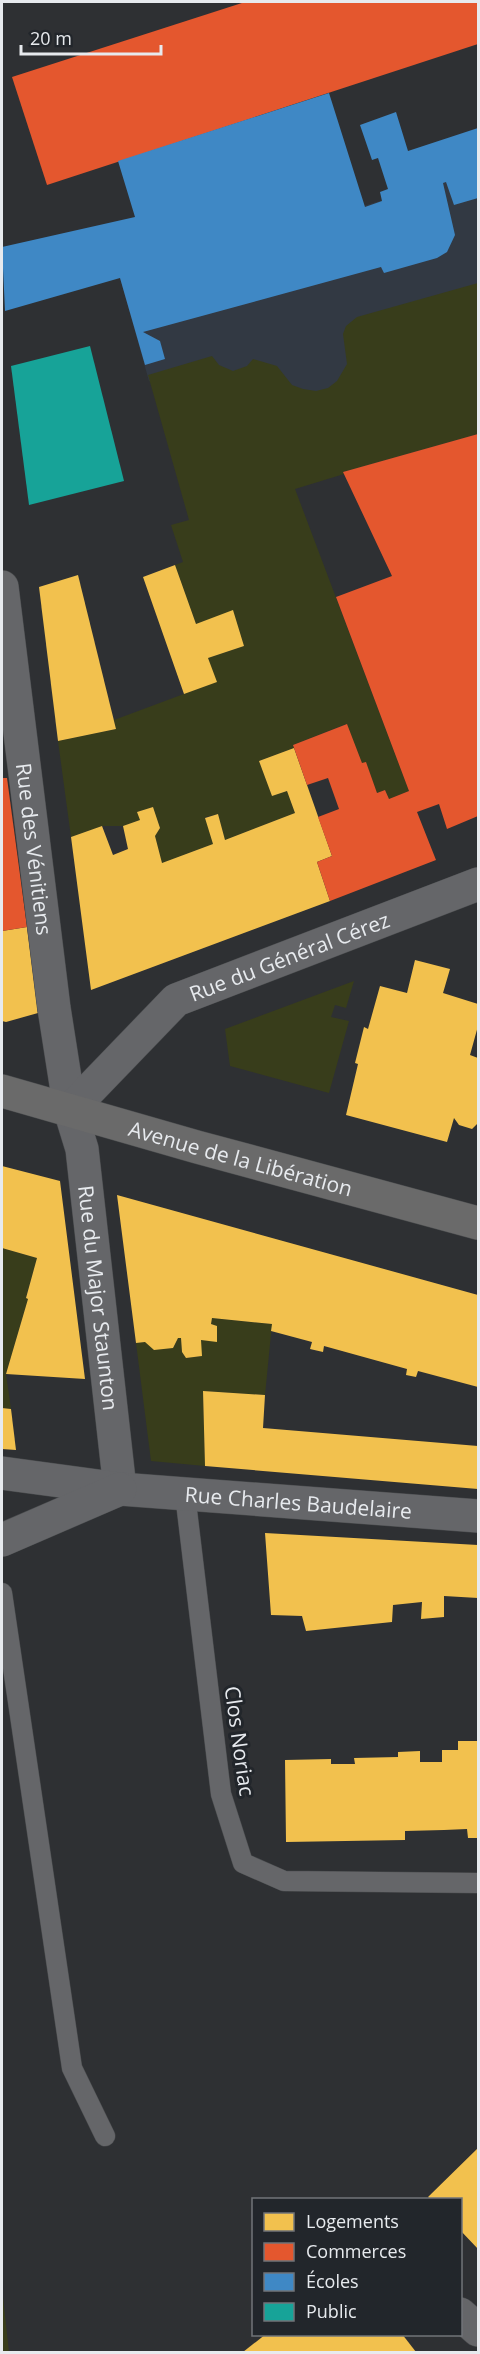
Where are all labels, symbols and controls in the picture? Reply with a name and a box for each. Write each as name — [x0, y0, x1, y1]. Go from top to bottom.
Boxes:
scale bar — [21, 18, 160, 56]
text: 20 m — [30, 26, 72, 50]
street label: Rue des Vénitiens — [10, 761, 59, 937]
street label: Rue du Général Cérez — [185, 905, 393, 1008]
street label: Avenue de la Libération — [126, 1114, 356, 1202]
street label: Rue du Major Staunton — [72, 1184, 125, 1412]
street label: Rue Charles Baudelaire — [184, 1480, 413, 1525]
street label: Clos Noriac — [218, 1684, 262, 1798]
legend — [252, 2198, 462, 2336]
text: Logements — [306, 2209, 399, 2233]
text: Commerces — [306, 2239, 406, 2263]
text: Écoles — [306, 2269, 359, 2293]
text: Public — [306, 2299, 357, 2323]

